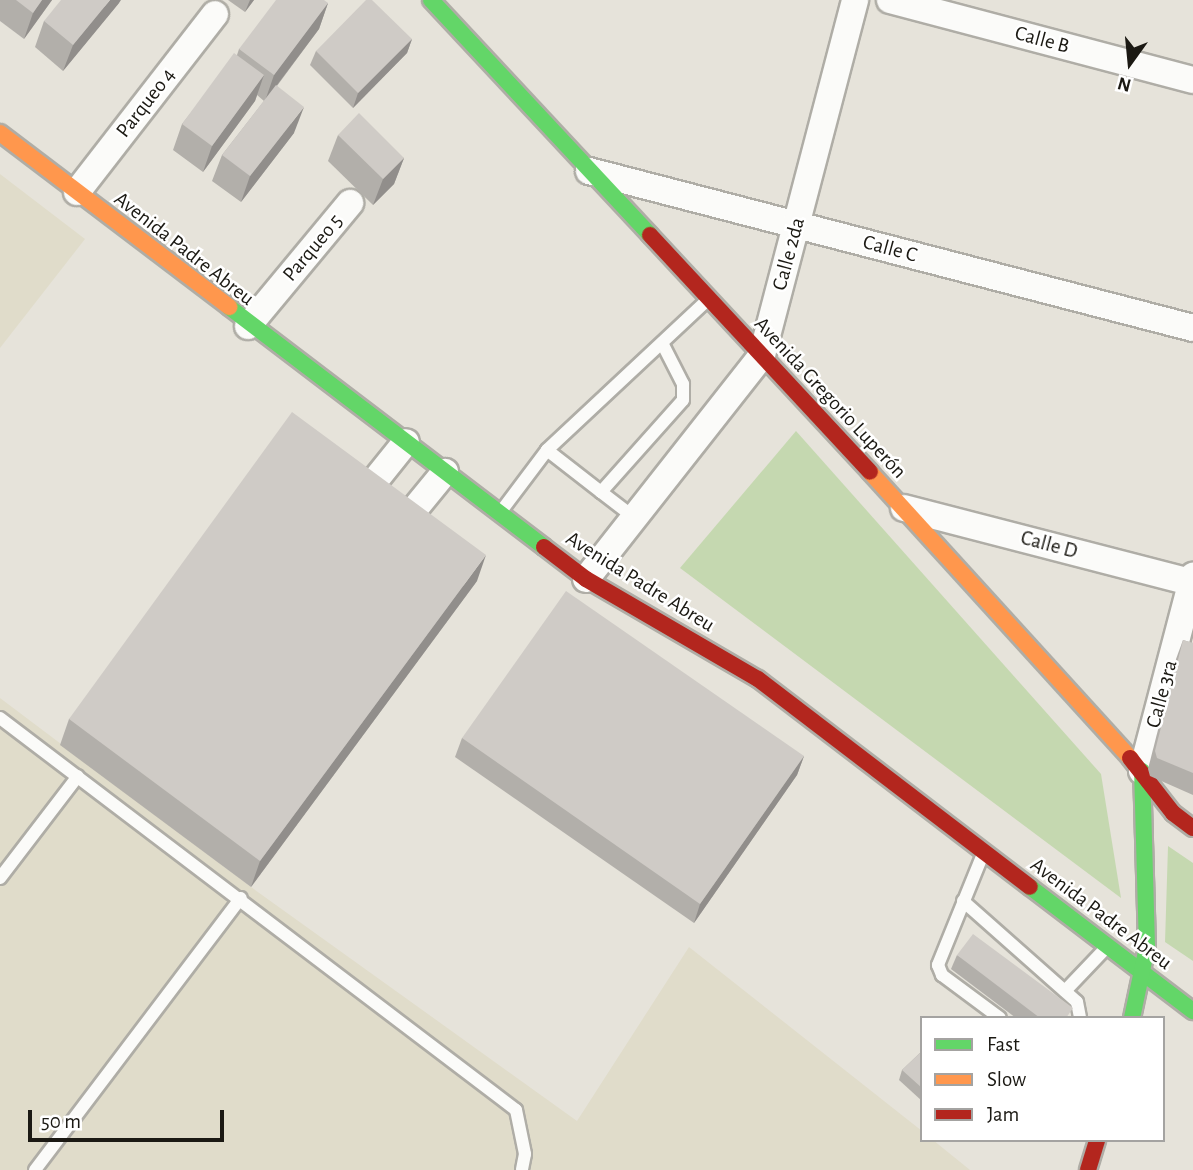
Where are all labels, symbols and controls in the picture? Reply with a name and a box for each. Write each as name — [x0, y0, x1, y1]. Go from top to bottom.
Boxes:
street label: Calle B — [1012, 21, 1072, 59]
north arrow — [1095, 28, 1165, 98]
street label: Parqueo 4 — [111, 63, 181, 143]
text: N — [1116, 73, 1133, 95]
street label: Avenida Padre Abreu — [109, 187, 259, 311]
street label: Parqueo 5 — [278, 209, 348, 287]
street label: Calle 2da — [767, 215, 811, 293]
street label: Calle C — [860, 230, 920, 268]
street label: Avenida Gregorio Luperón — [749, 312, 911, 484]
street label: Calle D — [1018, 525, 1080, 565]
street label: Avenida Padre Abreu — [561, 526, 719, 638]
street label: Calle 3ra — [1141, 657, 1183, 731]
street label: Avenida Padre Abreu — [1025, 853, 1177, 975]
legend — [920, 1016, 1165, 1142]
text: Fast — [987, 1034, 1020, 1055]
text: Slow — [987, 1069, 1026, 1090]
scale bar — [32, 1096, 228, 1140]
text: Jam — [987, 1104, 1019, 1125]
text: 50 m — [41, 1111, 81, 1132]

